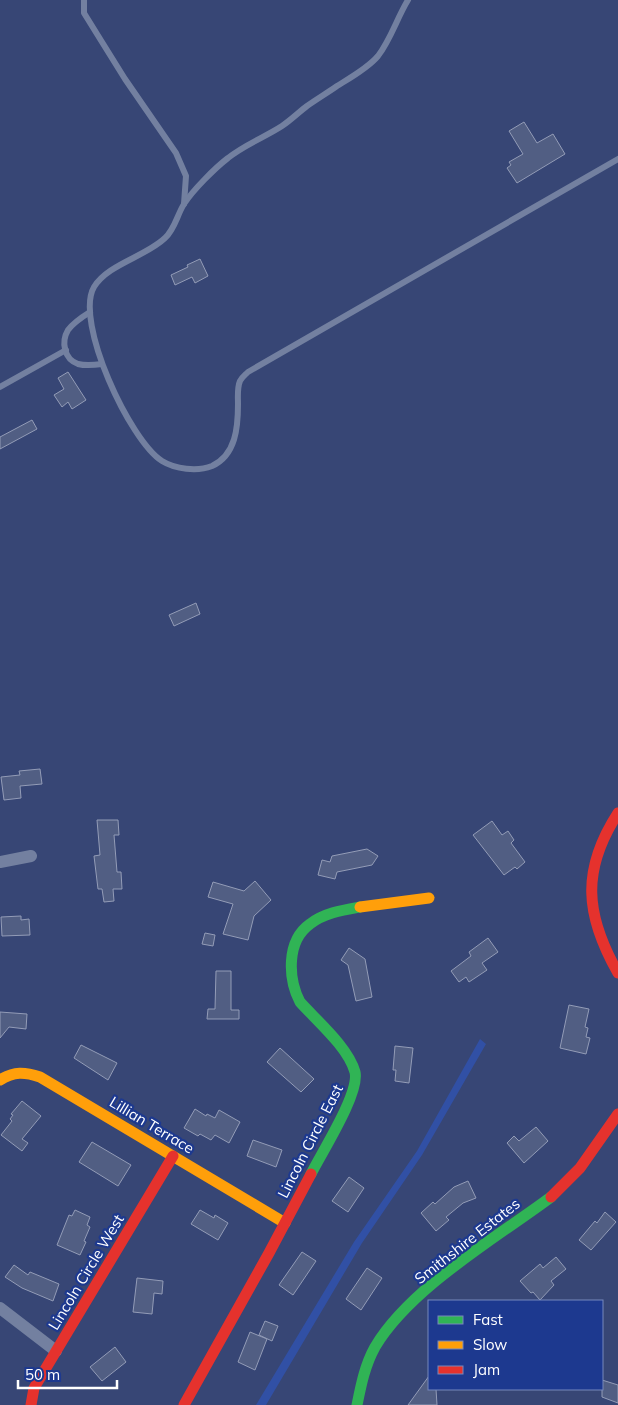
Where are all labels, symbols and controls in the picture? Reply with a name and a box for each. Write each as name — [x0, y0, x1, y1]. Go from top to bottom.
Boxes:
street label: Lincoln Circle East — [273, 1081, 347, 1201]
street label: Lillian Terrace — [106, 1092, 198, 1158]
street label: Smithshire Estates — [411, 1194, 523, 1288]
street label: Lincoln Circle West — [44, 1211, 128, 1333]
legend — [428, 1300, 603, 1390]
text: Fast — [473, 1310, 503, 1329]
text: Slow — [473, 1335, 507, 1354]
scale bar — [18, 1358, 116, 1390]
text: Jam — [473, 1360, 500, 1379]
text: 50 m — [25, 1365, 60, 1384]

